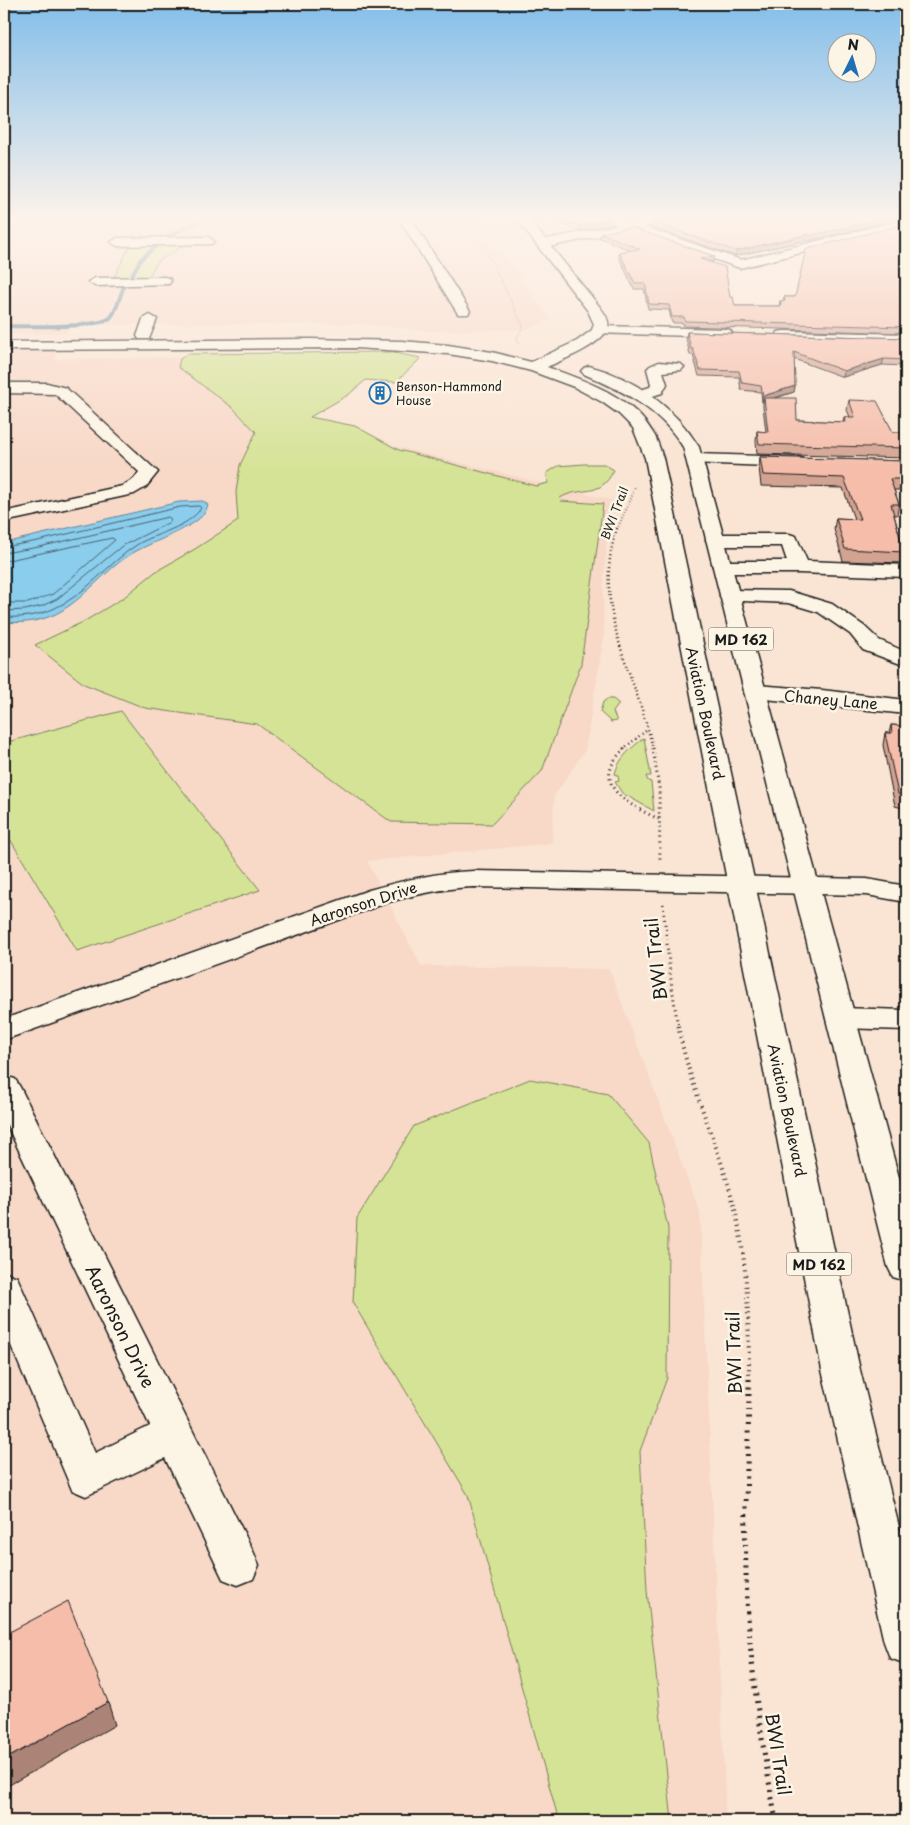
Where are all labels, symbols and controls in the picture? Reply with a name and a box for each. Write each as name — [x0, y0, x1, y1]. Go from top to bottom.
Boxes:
north arrow — [828, 32, 878, 82]
text: N — [847, 34, 860, 55]
place label: Benson-Hammond House — [396, 377, 502, 409]
building icon: Benson-Hammond House — [368, 381, 392, 405]
street label: BWI Trail — [596, 484, 632, 542]
road number: MD 162 — [708, 628, 774, 650]
street label: Aviation Boulevard — [681, 644, 731, 782]
street label: Chaney Lane — [783, 683, 879, 715]
street label: Aaronson Drive — [306, 875, 420, 931]
street label: BWI Trail — [637, 916, 673, 1002]
street label: Aviation Boulevard — [763, 1041, 813, 1179]
road number: MD 162 — [786, 1252, 852, 1276]
street label: Aaronson Drive — [79, 1260, 163, 1392]
street label: BWI Trail — [718, 1311, 748, 1395]
street label: BWI Trail — [759, 1711, 799, 1797]

